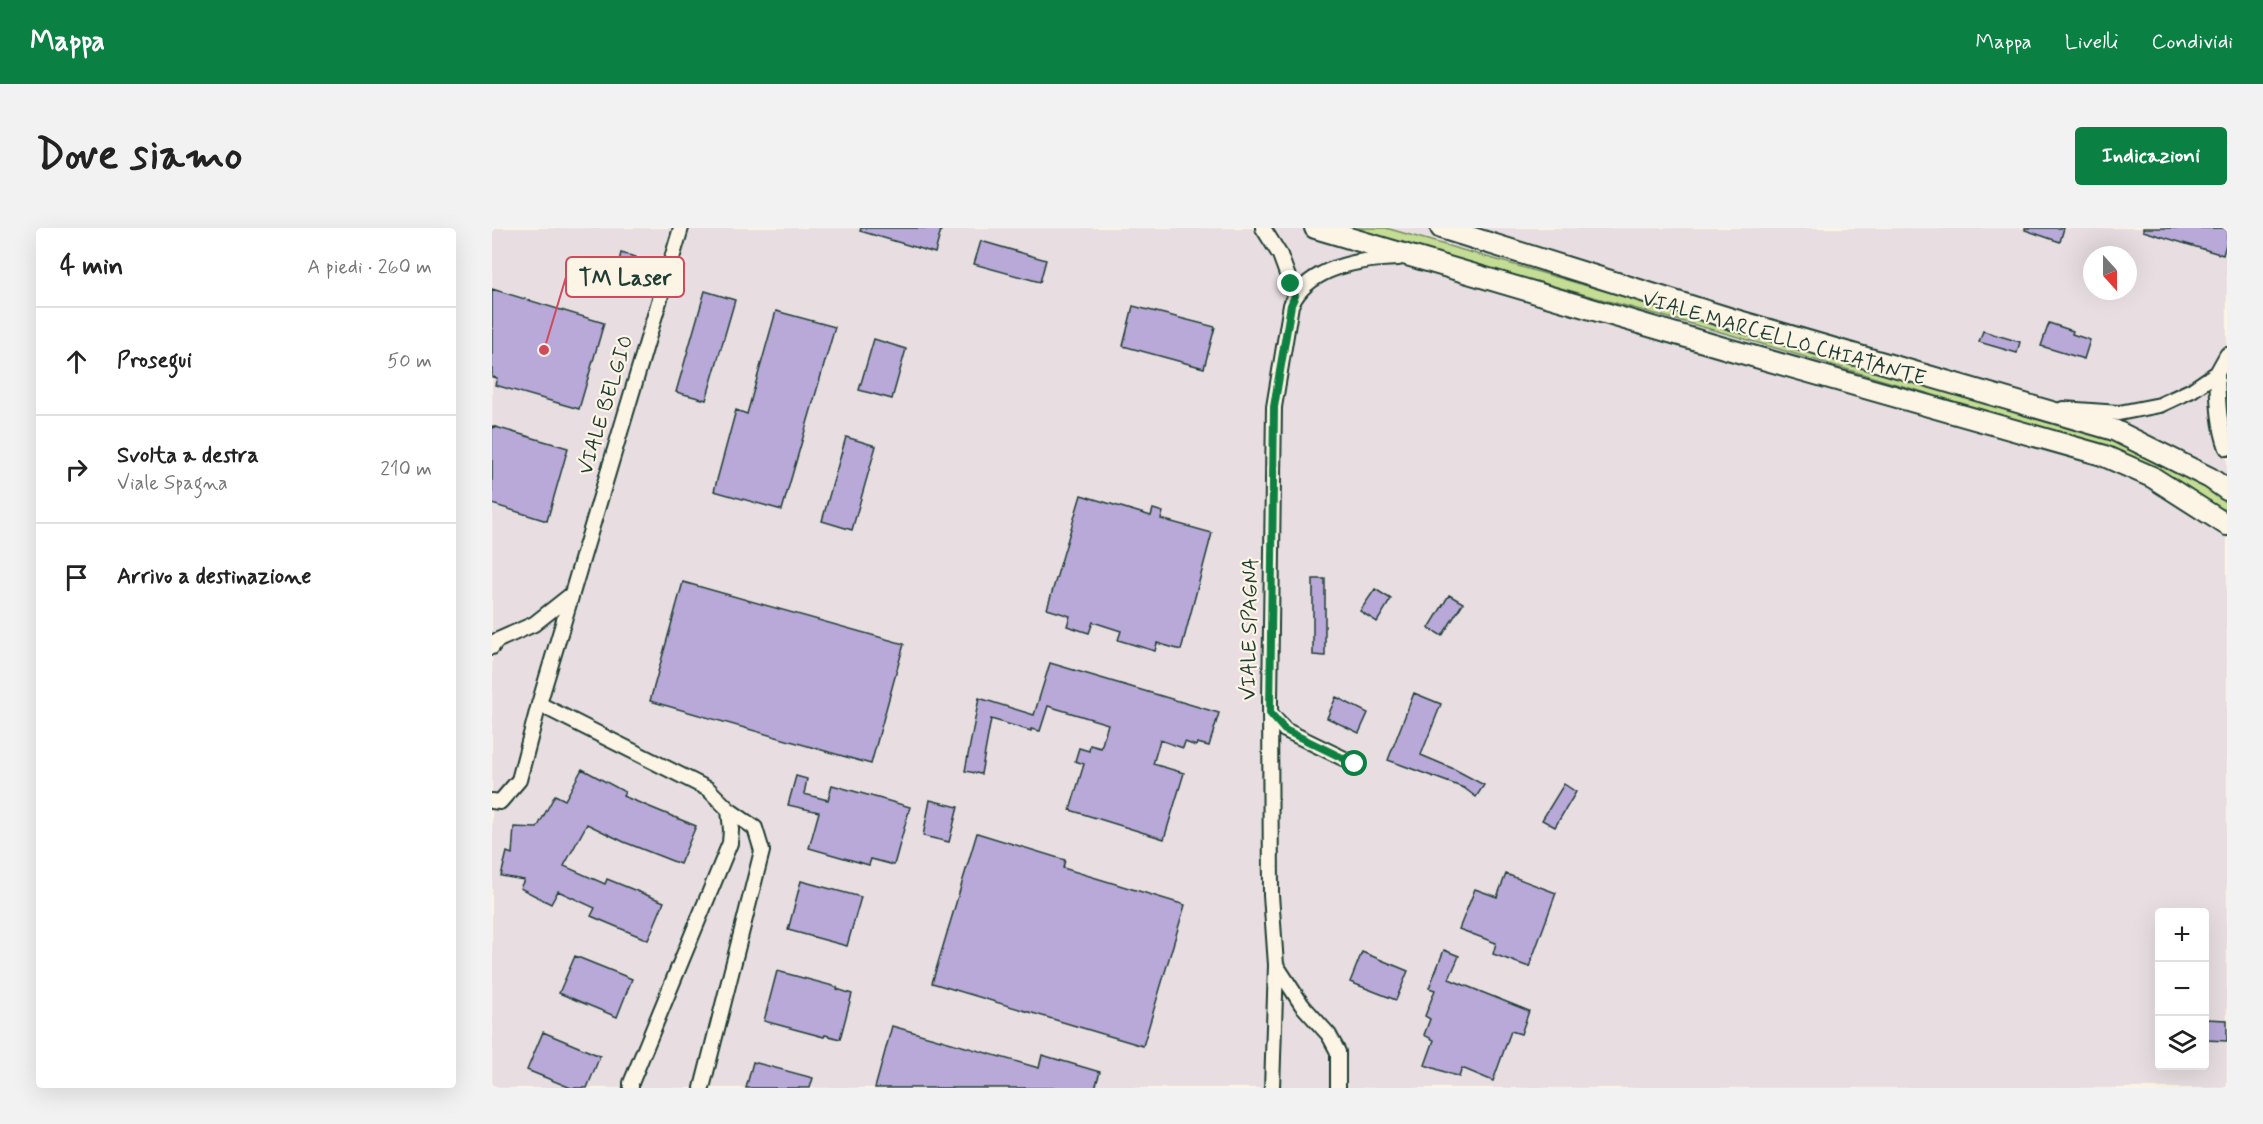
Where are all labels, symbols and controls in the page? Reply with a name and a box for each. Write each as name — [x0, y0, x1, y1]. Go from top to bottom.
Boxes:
text: Mappa — [30, 24, 105, 61]
text: Mappa — [1976, 28, 2032, 56]
text: Livelli — [2065, 28, 2119, 56]
text: Condividi — [2152, 28, 2233, 56]
button: Indicazioni — [2075, 127, 2227, 185]
text: Dove siamo — [36, 129, 242, 184]
north arrow — [2083, 246, 2137, 300]
text: 4 min — [60, 250, 123, 284]
text: A piedi · 260 m — [307, 254, 432, 281]
callout: TM Laser — [566, 257, 684, 297]
text: TM Laser — [579, 265, 672, 293]
route end — [1277, 270, 1303, 296]
street label: VIALE MARCELLO CHIATANTE — [1639, 285, 1929, 393]
street label: VIALE BELGIO — [572, 332, 640, 478]
icon: ahead — [60, 345, 93, 378]
text: Prosegui — [117, 347, 192, 375]
text: 50 m — [387, 348, 432, 375]
text: Svolta a destra — [117, 442, 259, 470]
icon: right — [60, 453, 93, 486]
text: 210 m — [380, 456, 432, 483]
text: Viale Spagna — [117, 470, 228, 497]
street label: VIALE SPAGNA — [1235, 557, 1265, 701]
icon: arrive — [60, 561, 93, 594]
text: Arrivo a destinazione — [117, 563, 311, 591]
route start — [1341, 750, 1367, 776]
map controls — [2155, 908, 2209, 1070]
button: + — [2155, 908, 2209, 962]
button: − — [2155, 962, 2209, 1016]
button: layers — [2155, 1016, 2209, 1070]

